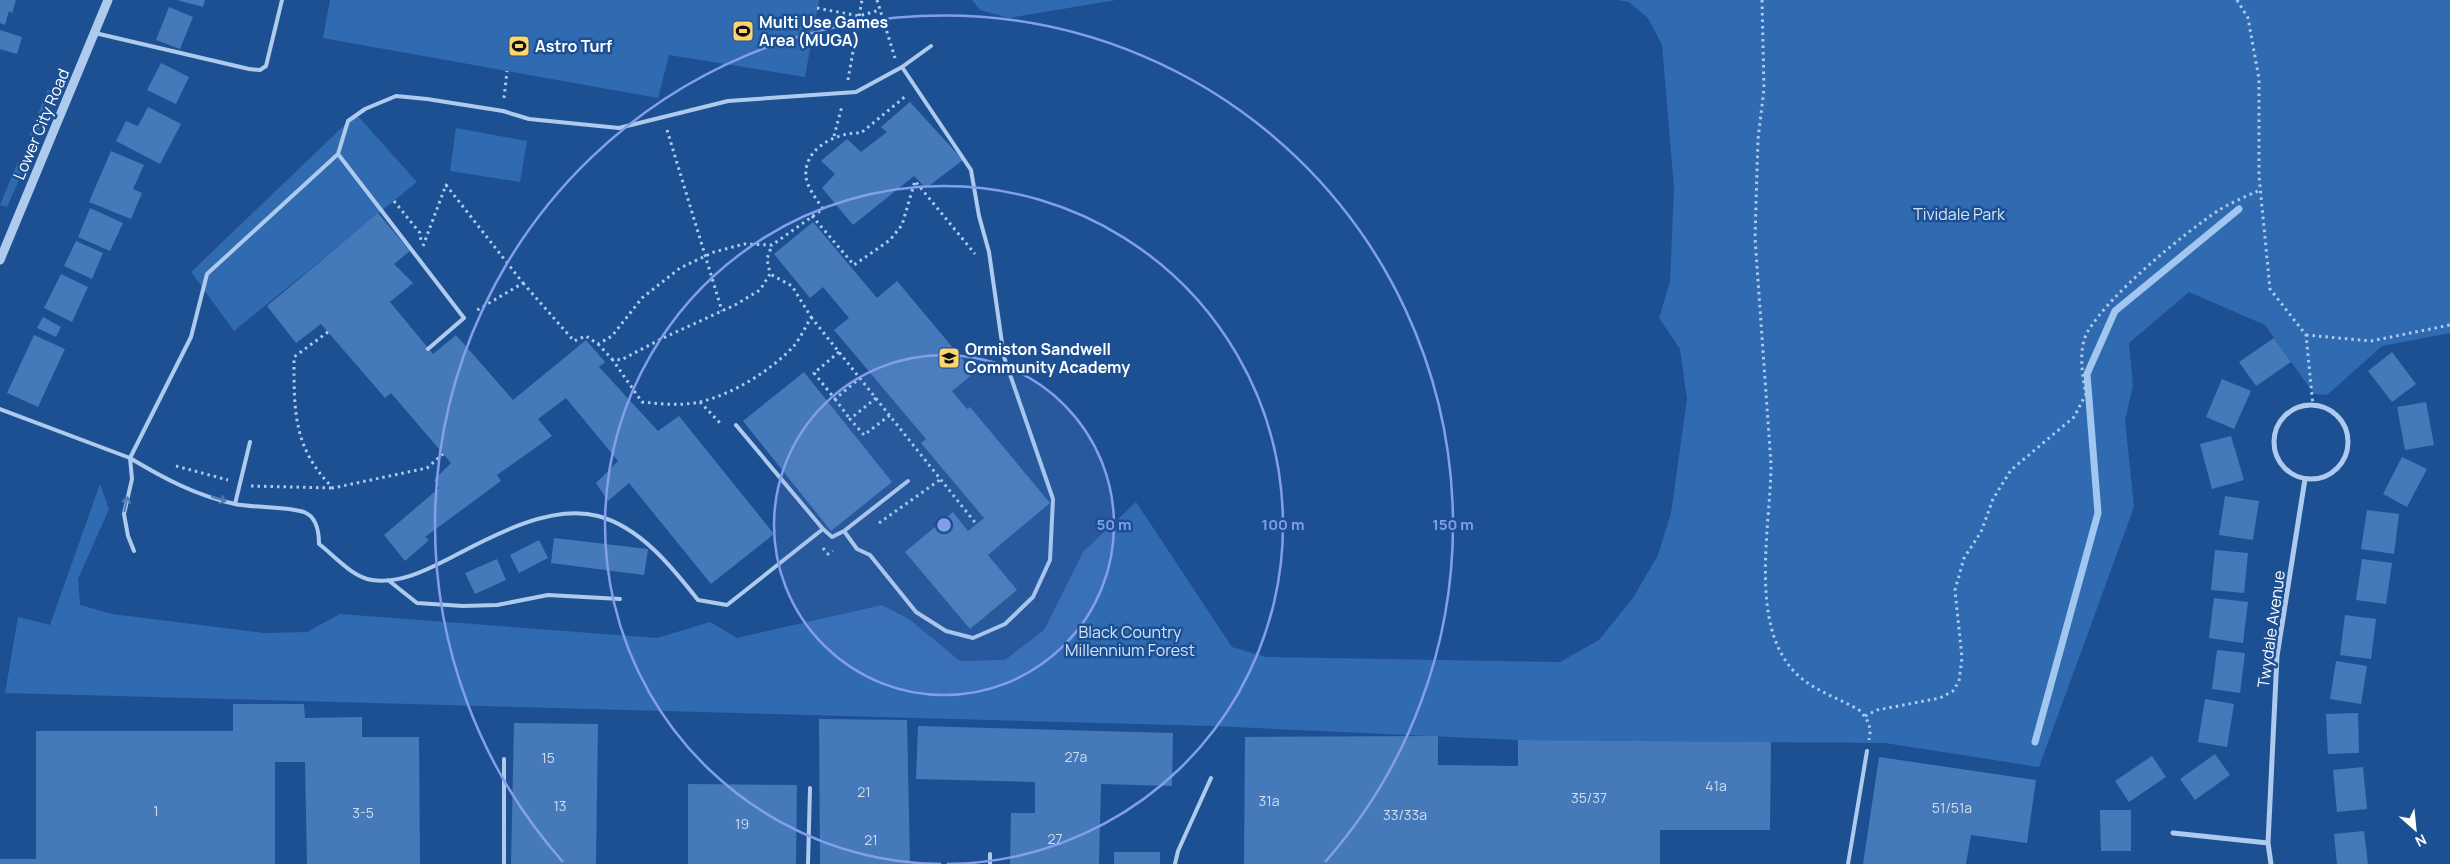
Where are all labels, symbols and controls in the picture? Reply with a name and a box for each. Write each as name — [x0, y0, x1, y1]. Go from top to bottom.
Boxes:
place label: Multi Use Games Area (MUGA) — [759, 11, 889, 51]
sports icon: Multi Use Games Area (MUGA) — [731, 19, 755, 43]
sports icon: Astro Turf — [507, 34, 531, 58]
place label: Astro Turf — [535, 35, 612, 57]
street label: Lower City Road — [8, 65, 74, 183]
park label: Tividale Park — [1913, 203, 2006, 225]
place label: Ormiston Sandwell Community Academy — [965, 338, 1130, 378]
school or university icon: Ormiston Sandwell Community Academy — [937, 346, 961, 370]
one-way arrow — [210, 494, 226, 504]
one-way arrow — [122, 496, 131, 512]
text: 50 m — [1096, 514, 1132, 535]
text: 100 m — [1262, 514, 1304, 535]
text: 150 m — [1432, 514, 1474, 535]
centre of rings — [935, 516, 953, 534]
street label: Twydale Avenue — [2252, 569, 2290, 689]
park label: Black Country Millennium Forest — [1065, 621, 1195, 661]
house number: 27a — [1065, 747, 1087, 766]
house number: 15 — [541, 748, 555, 767]
house number: 41a — [1705, 776, 1727, 795]
house number: 21 — [857, 782, 871, 801]
house number: 35/37 — [1571, 788, 1607, 807]
house number: 31a — [1259, 791, 1279, 810]
house number: 13 — [553, 796, 567, 815]
house number: 51/51a — [1932, 798, 1972, 817]
house number: 1 — [153, 801, 159, 820]
house number: 3-5 — [352, 803, 374, 822]
north arrow — [2390, 804, 2440, 854]
house number: 33/33a — [1383, 805, 1427, 824]
house number: 19 — [735, 814, 749, 833]
house number: 27 — [1047, 829, 1063, 848]
house number: 21 — [864, 830, 878, 849]
text: N — [2412, 830, 2430, 852]

